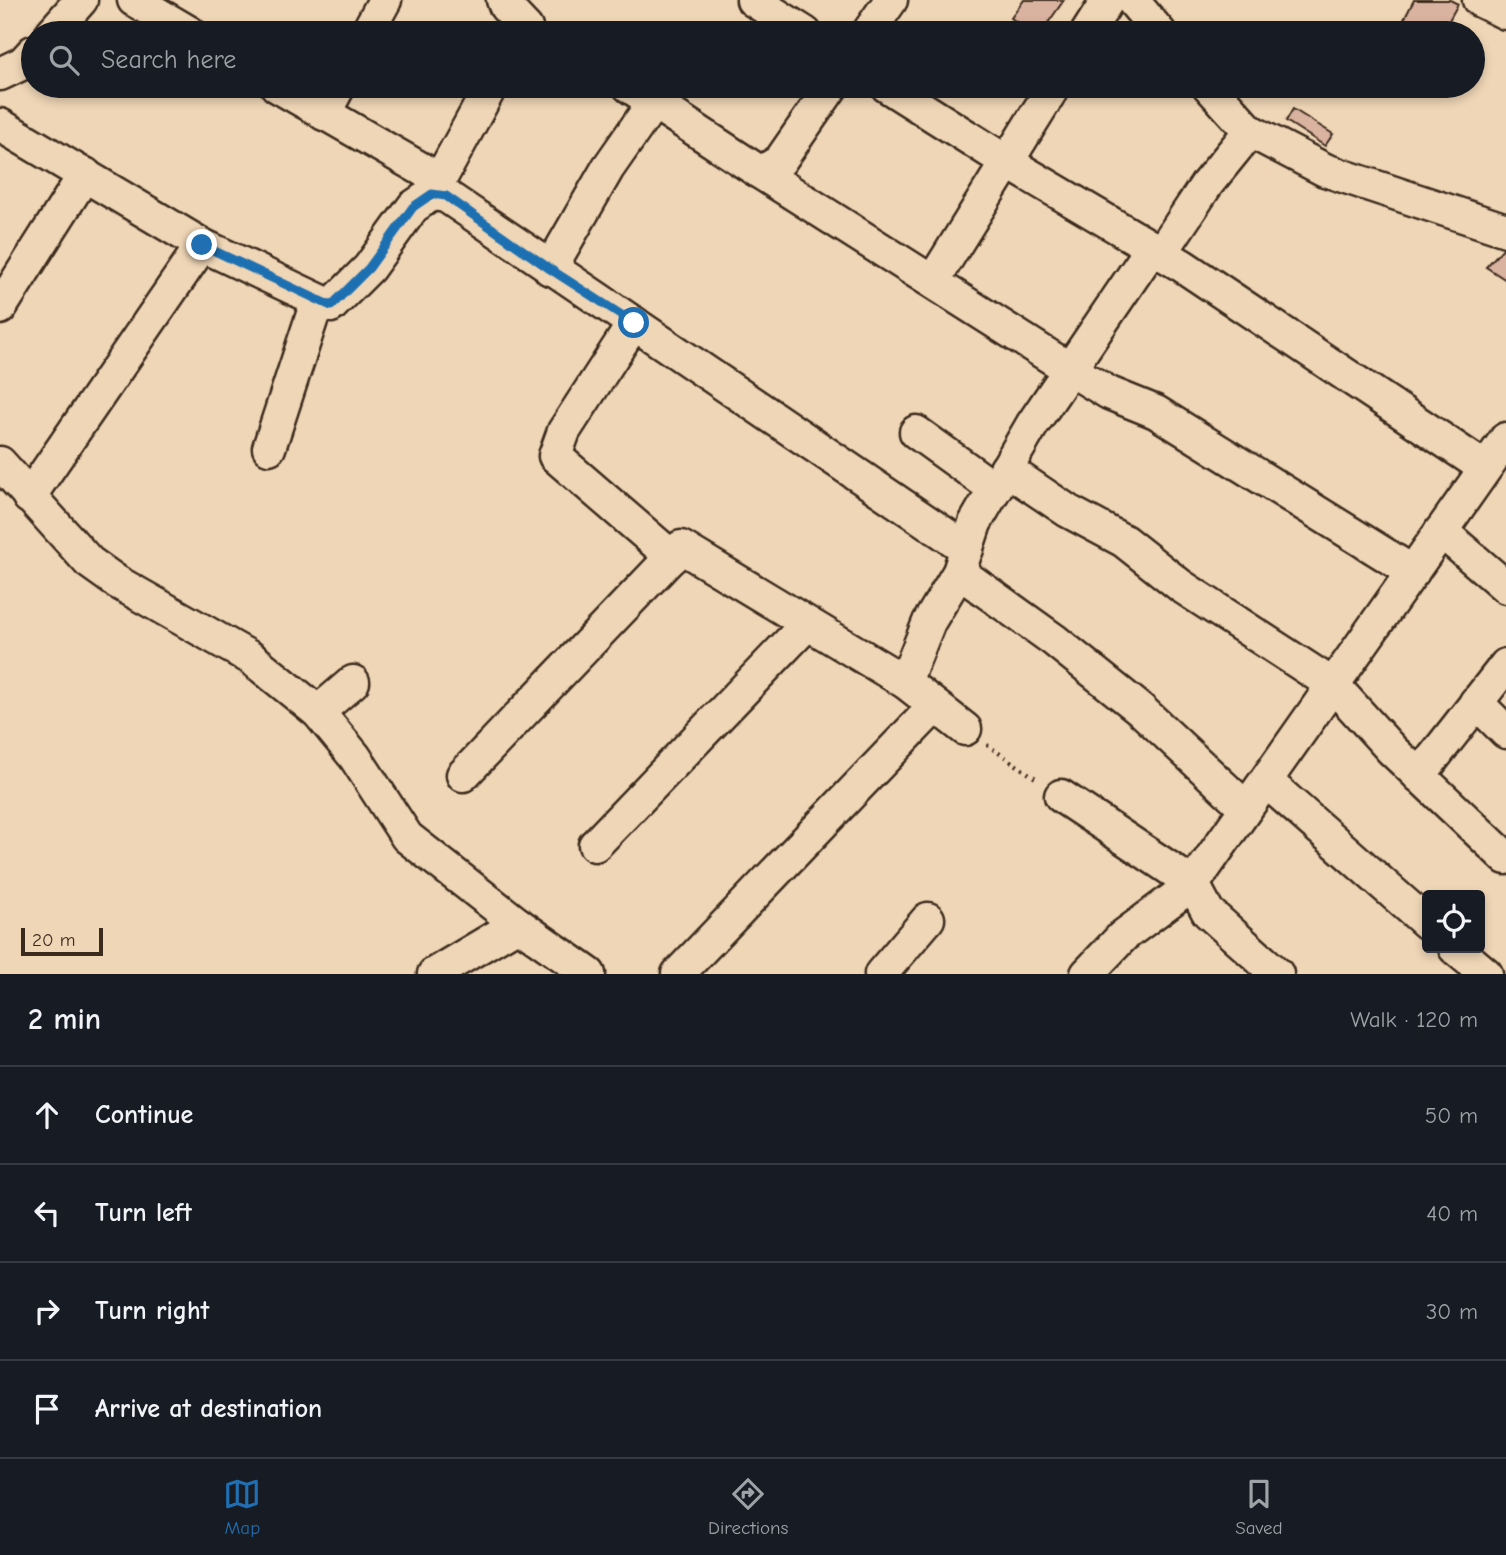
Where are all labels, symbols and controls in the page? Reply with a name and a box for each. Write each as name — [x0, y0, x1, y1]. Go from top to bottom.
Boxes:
search box — [21, 21, 1485, 98]
icon: search — [45, 41, 83, 79]
text: Search here — [101, 45, 236, 75]
route end — [186, 229, 217, 260]
route start — [618, 307, 649, 338]
map controls — [1422, 890, 1485, 953]
button: locate — [1422, 890, 1485, 953]
scale bar — [21, 925, 103, 957]
text: 20 m — [32, 929, 76, 951]
text: 2 min — [28, 1002, 101, 1037]
text: Walk · 120 m — [1350, 1006, 1478, 1033]
icon: ahead — [28, 1096, 66, 1134]
text: Continue — [95, 1100, 193, 1130]
text: 50 m — [1425, 1102, 1478, 1129]
icon: left — [28, 1194, 66, 1232]
text: Turn left — [95, 1198, 192, 1228]
text: 40 m — [1426, 1200, 1478, 1227]
icon: right — [28, 1292, 66, 1330]
text: Turn right — [95, 1296, 209, 1326]
text: 30 m — [1426, 1298, 1478, 1325]
icon: arrive — [28, 1390, 66, 1428]
text: Arrive at destination — [95, 1394, 322, 1424]
tab: Map — [223, 1475, 261, 1539]
tab: Directions — [708, 1475, 788, 1539]
tab: Saved — [1235, 1475, 1283, 1539]

